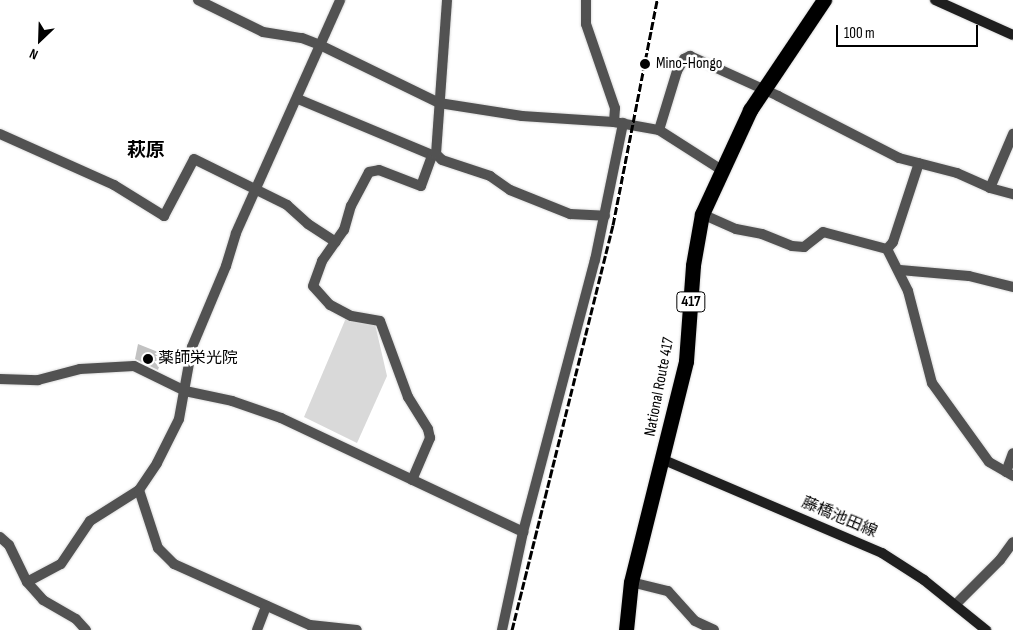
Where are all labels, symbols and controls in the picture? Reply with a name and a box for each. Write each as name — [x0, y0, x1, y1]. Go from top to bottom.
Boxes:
north arrow — [15, 15, 65, 65]
scale bar — [838, 15, 980, 47]
text: 100 m — [844, 24, 875, 43]
text: N — [27, 45, 41, 63]
place label: Mino-Hongo — [656, 54, 722, 74]
marker: Mino-Hongo — [638, 57, 652, 71]
district label: 萩原 — [127, 140, 165, 162]
road number: 417 — [676, 290, 706, 314]
street label: National Route 417 — [641, 336, 679, 438]
place label: 薬師栄光院 — [158, 349, 238, 369]
marker: 薬師栄光院 — [142, 353, 154, 365]
street label: 藤橋池田線 — [798, 494, 880, 542]

